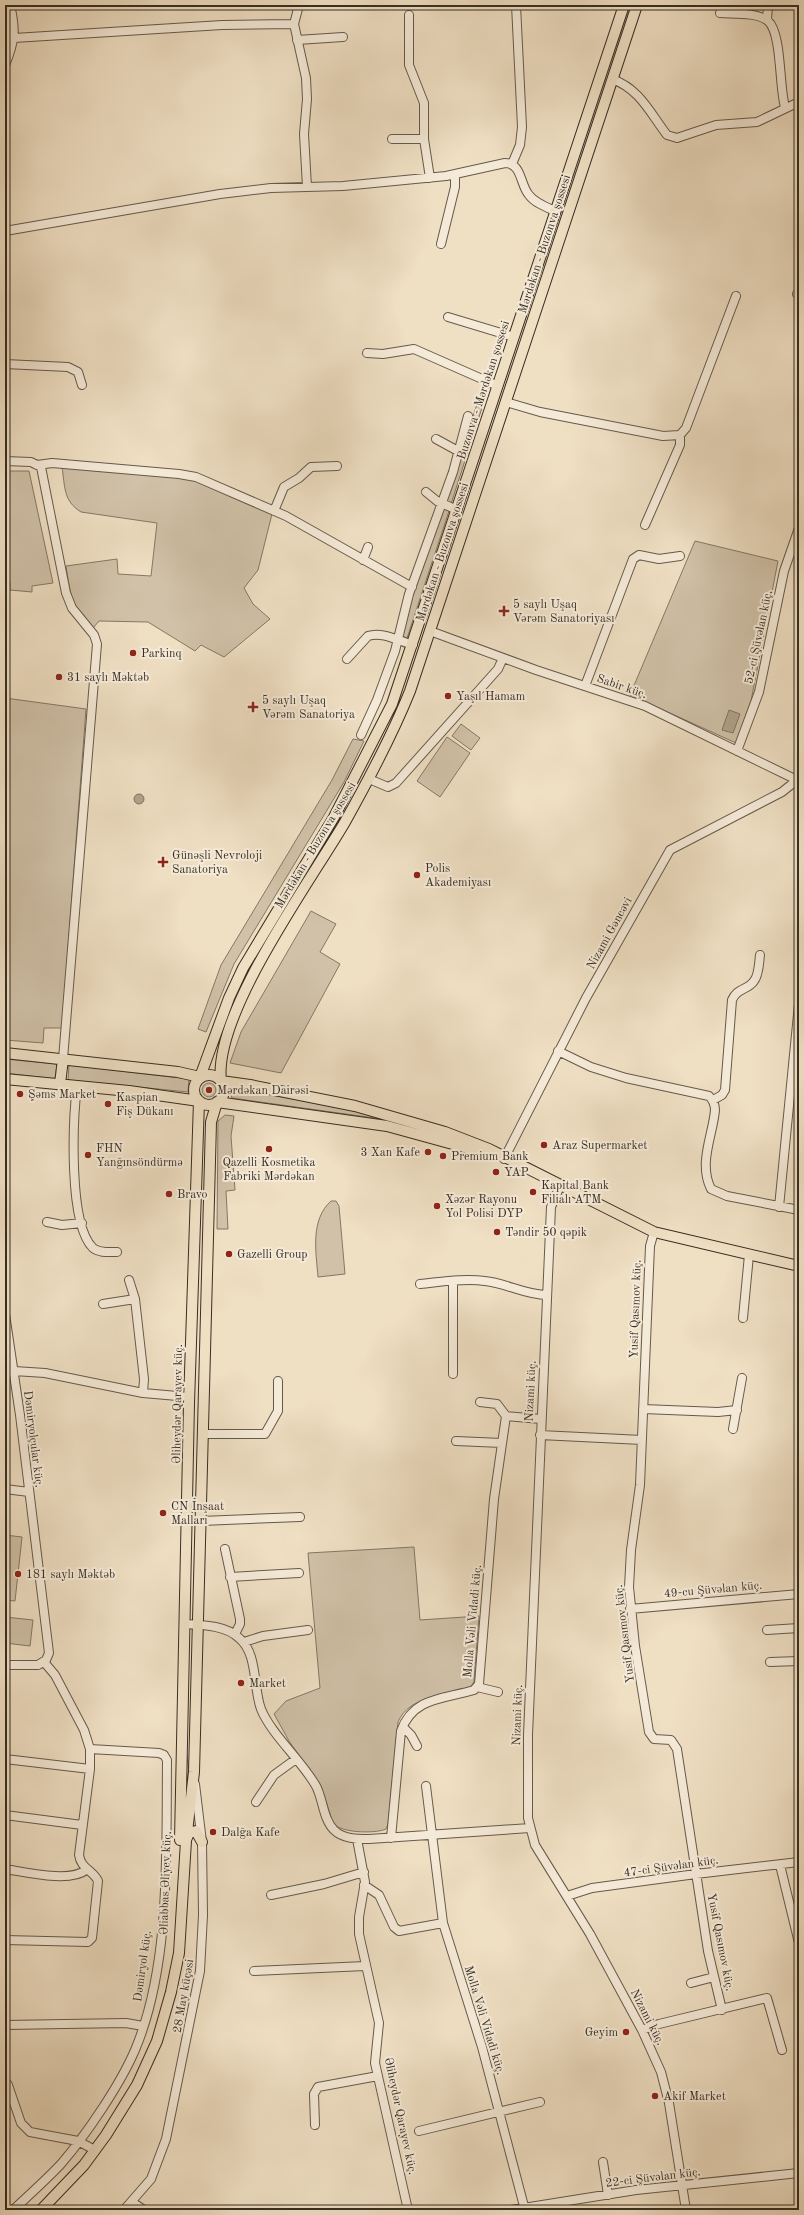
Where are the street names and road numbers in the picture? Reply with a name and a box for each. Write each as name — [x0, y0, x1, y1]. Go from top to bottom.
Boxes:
street label: Mərdəkan - Buzonva şossesi — [517, 173, 573, 315]
street label: Buzonva - Mərdəkan şossesi — [456, 319, 512, 461]
street label: Mərdəkan - Buzonva şossesi — [415, 481, 471, 623]
street label: 52-ci Şüvəlan küç. — [742, 589, 775, 685]
street label: Sabir küç. — [595, 673, 648, 701]
street label: Mərdəkan - Buzonva şossesi — [273, 780, 358, 911]
street label: Nizami Gəncəvi — [585, 895, 635, 972]
street label: Yusif Qasımov küç. — [628, 1259, 644, 1359]
street label: Əliheydər Qarayev küç. — [171, 1344, 185, 1464]
street label: Nizami küç. — [523, 1360, 539, 1422]
street label: Dəmiryolçular küç. — [21, 1390, 45, 1488]
street label: Molla Vəli Vidadi küç. — [462, 1564, 484, 1678]
street label: 49-cu Şüvəlan küç. — [663, 1580, 763, 1600]
street label: Yusif Qasımov küç. — [613, 1584, 637, 1684]
street label: Nizami küç. — [511, 1684, 525, 1746]
street label: Əliabbas Əliyev küç. — [158, 1831, 174, 1935]
street label: 47-ci Şüvəlan küç. — [623, 1854, 719, 1880]
street label: Yusif Qasımov küç. — [705, 1892, 735, 1992]
street label: Dəmiryol küç. — [132, 1930, 154, 2003]
street label: 28 May küçəsi — [172, 1958, 196, 2034]
street label: Molla Vəli Vidadi küç. — [462, 1964, 506, 2076]
street label: Nizami küç. — [628, 1988, 666, 2047]
street label: Əliheydər Qarayev küç. — [382, 2056, 418, 2176]
street label: 22-ci Şüvəlan küç. — [605, 2166, 701, 2190]

